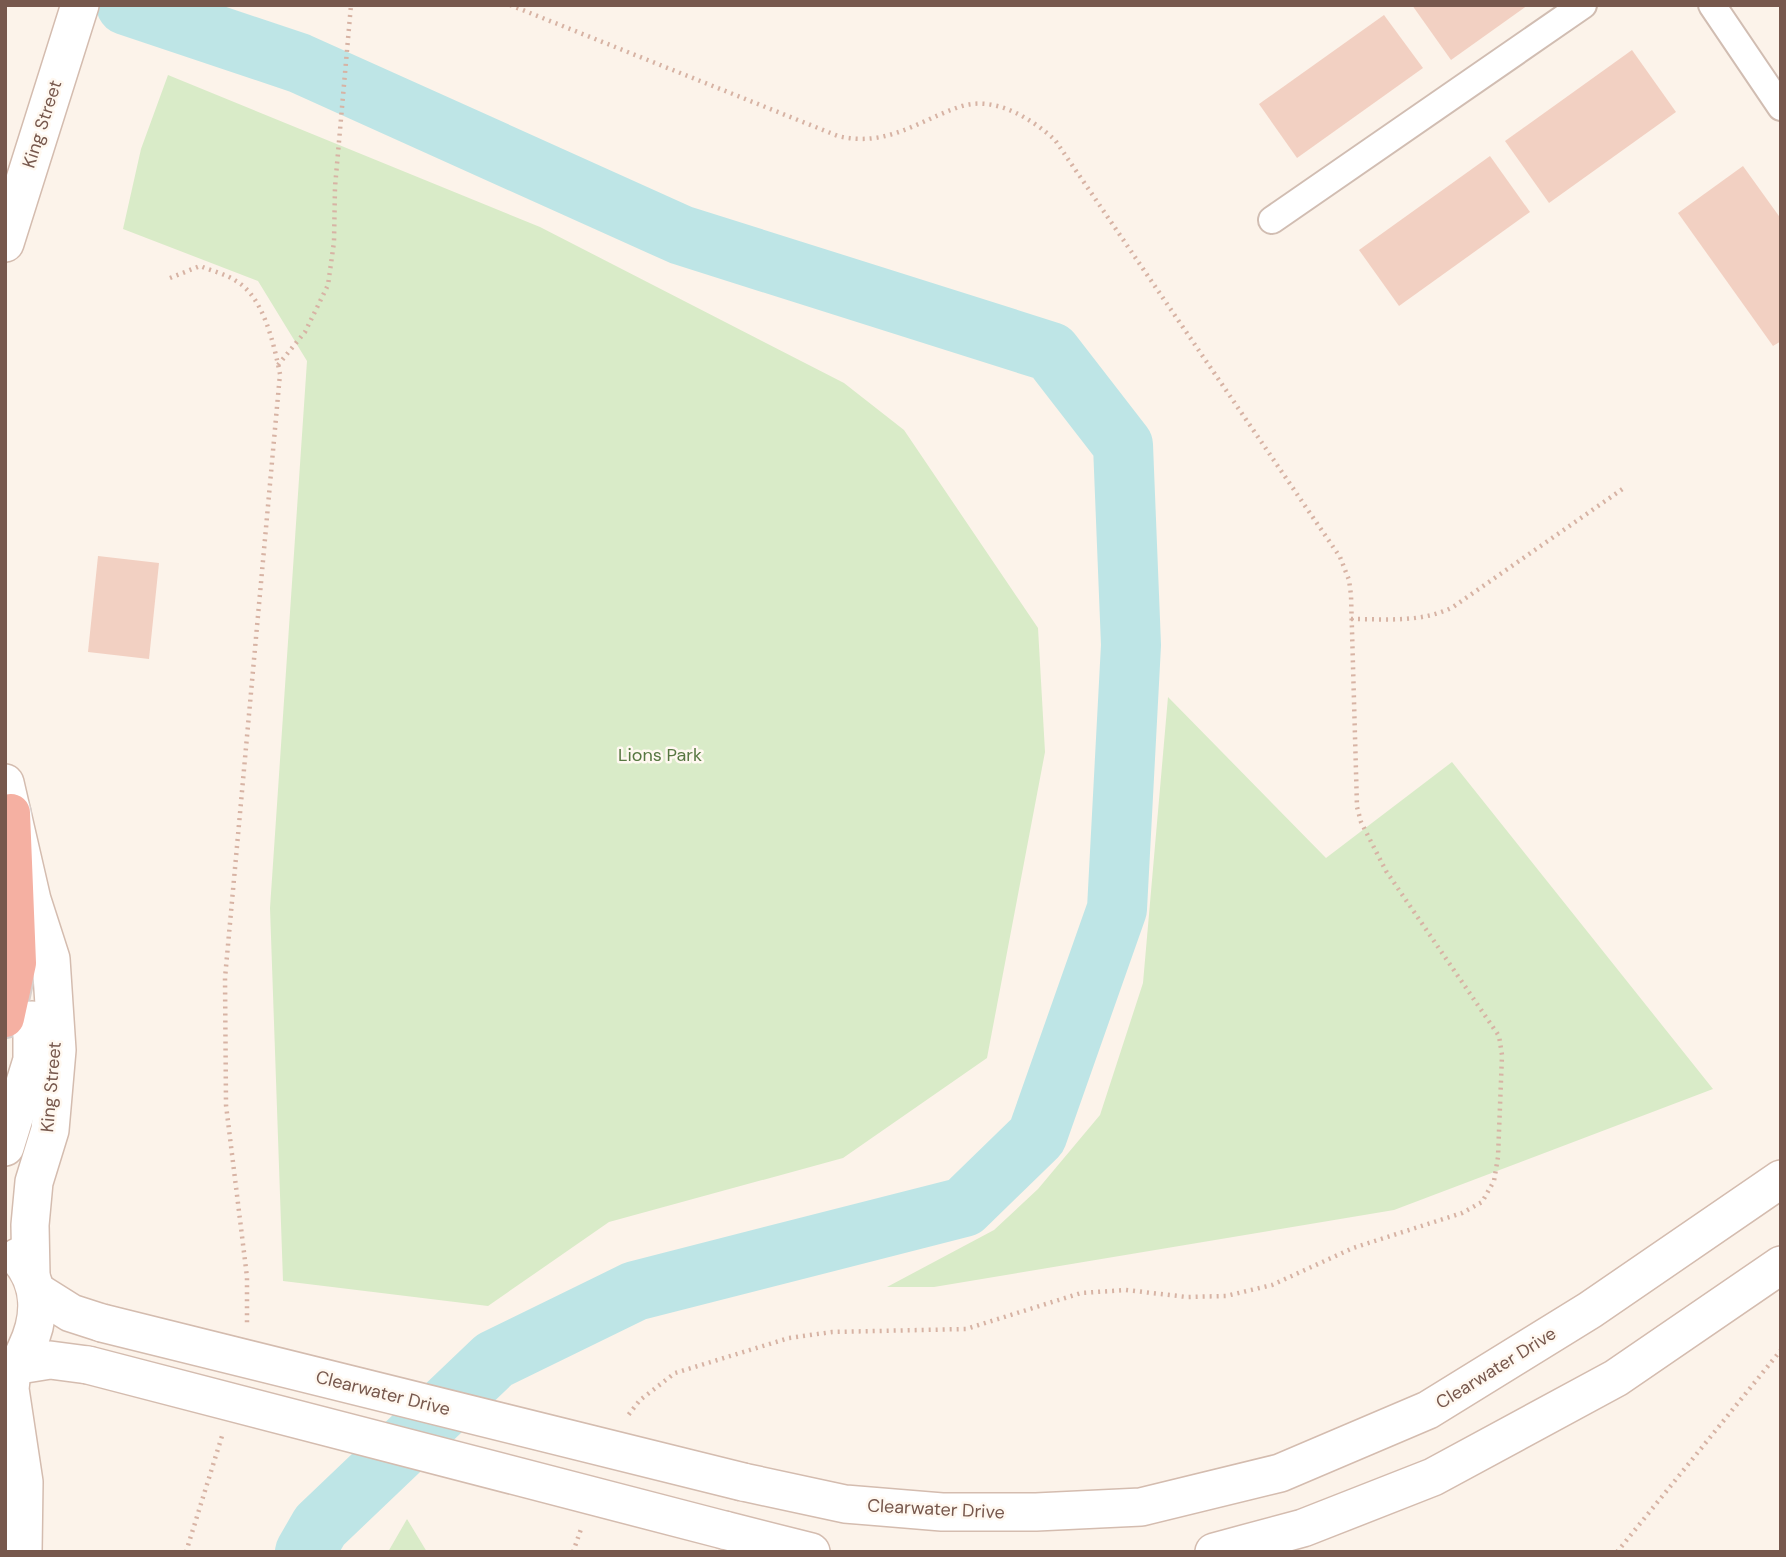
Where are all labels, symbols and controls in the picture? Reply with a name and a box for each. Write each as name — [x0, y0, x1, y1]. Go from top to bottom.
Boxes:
street label: King Street — [17, 77, 67, 171]
park label: Lions Park — [618, 743, 702, 767]
street label: King Street — [35, 1041, 67, 1133]
street label: Clearwater Drive — [1431, 1321, 1561, 1415]
street label: Clearwater Drive — [313, 1365, 453, 1421]
street label: Clearwater Drive — [867, 1493, 1005, 1525]

